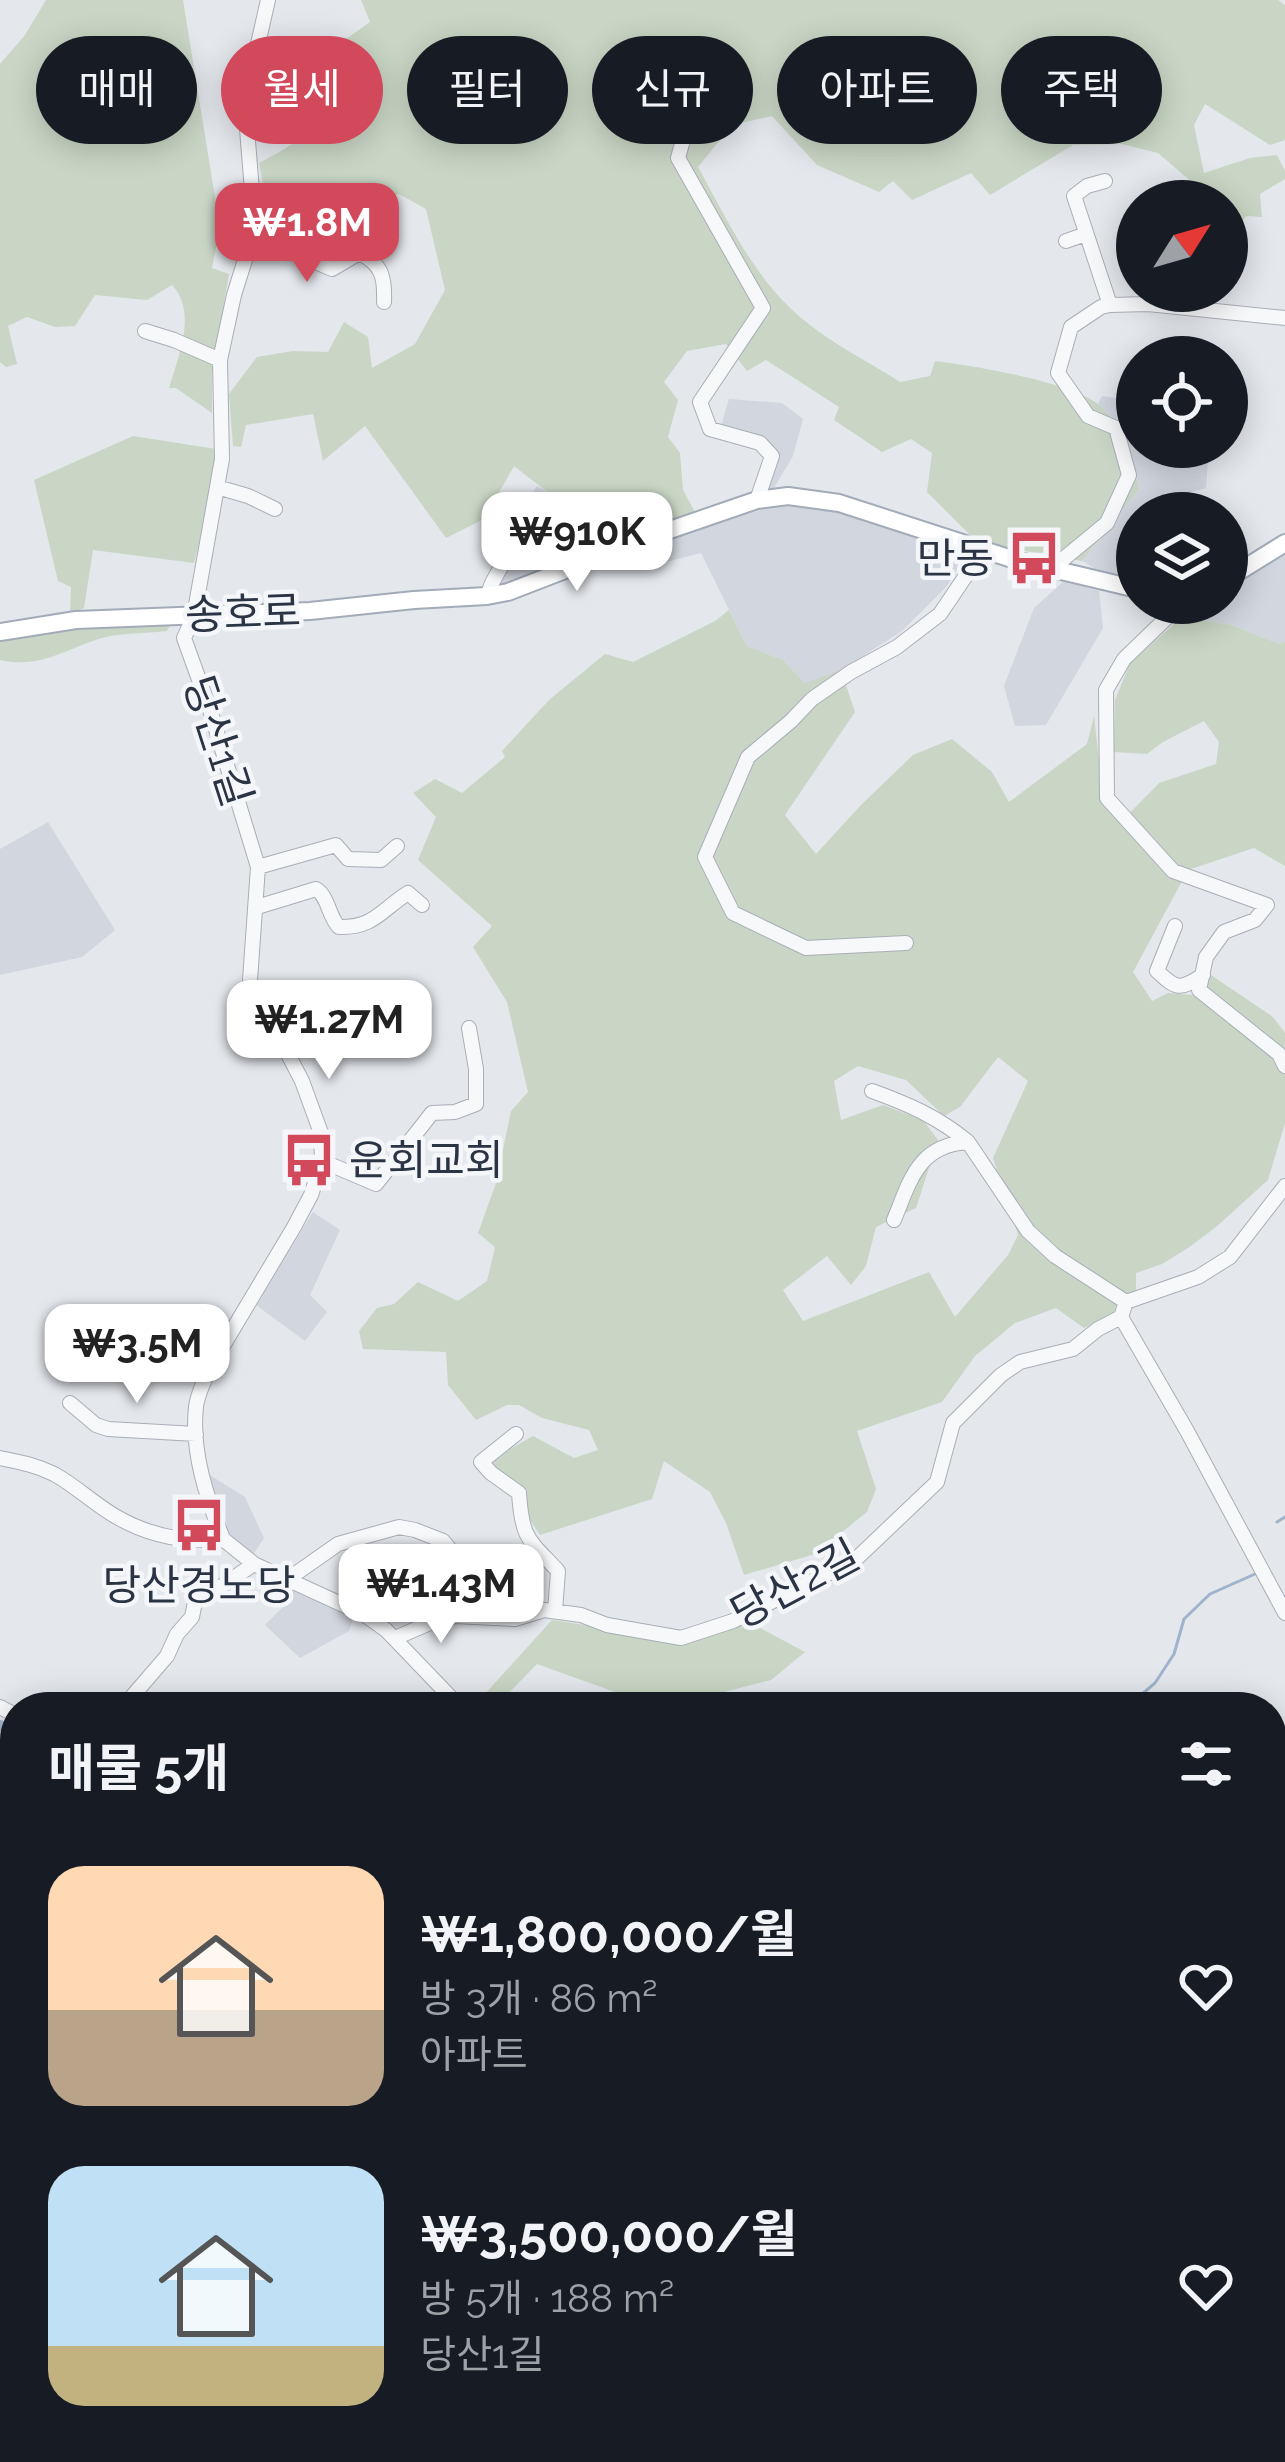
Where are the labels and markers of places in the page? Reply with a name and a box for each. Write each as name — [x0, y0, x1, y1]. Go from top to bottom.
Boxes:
pin: ₩1.8M — [223, 183, 391, 285]
pin: ₩910K — [493, 492, 661, 594]
bus stop icon: 만동 — [1005, 529, 1063, 587]
place label: 만동 — [917, 534, 994, 583]
pin: ₩1.27M — [231, 980, 427, 1082]
bus stop icon: 운회교회 — [280, 1131, 338, 1189]
place label: 운회교회 — [349, 1136, 504, 1185]
pin: ₩3.5M — [53, 1304, 221, 1406]
bus stop icon: 당산경노당 — [170, 1496, 228, 1554]
pin: ₩1.43M — [343, 1544, 539, 1646]
place label: 당산경노당 — [102, 1561, 296, 1610]

